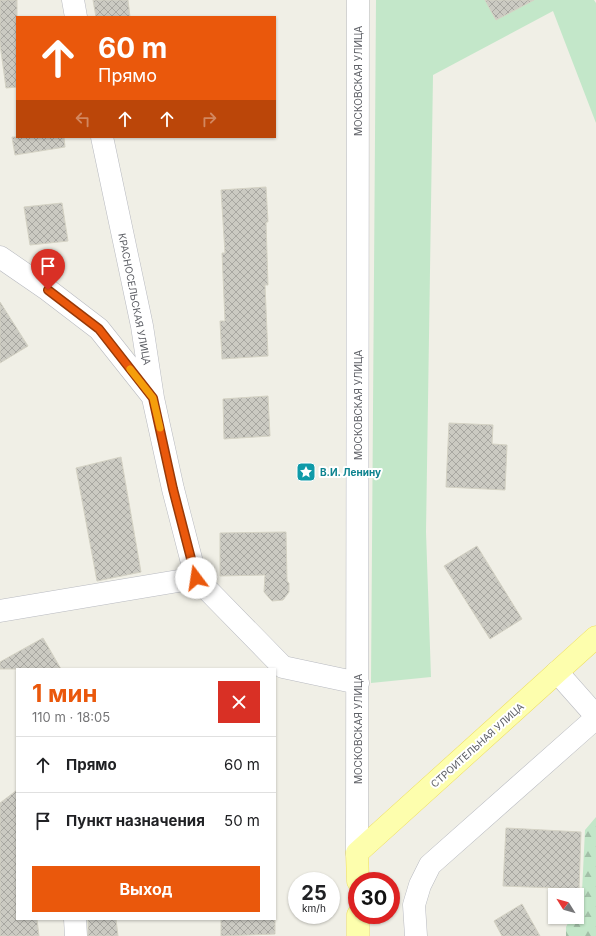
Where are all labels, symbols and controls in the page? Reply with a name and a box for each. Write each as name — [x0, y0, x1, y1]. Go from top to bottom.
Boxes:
street label: МОСКОВСКАЯ УЛИЦА — [352, 26, 364, 136]
text: 60 m — [98, 31, 167, 65]
icon: ahead — [32, 32, 84, 84]
text: Прямо — [98, 65, 157, 86]
icon: left — [72, 108, 94, 130]
icon: ahead — [114, 108, 136, 130]
icon: ahead — [156, 108, 178, 130]
icon: right — [198, 108, 220, 130]
street label: КРАСНОСЕЛЬСКАЯ УЛИЦА — [116, 232, 154, 366]
pin — [31, 249, 65, 290]
icon: arrive — [37, 255, 59, 277]
street label: МОСКОВСКАЯ УЛИЦА — [352, 350, 364, 460]
place icon: В.И. Ленину — [295, 461, 317, 483]
place label: В.И. Ленину — [320, 466, 381, 479]
position arrow — [175, 557, 217, 599]
street label: МОСКОВСКАЯ УЛИЦА — [352, 674, 364, 784]
text: 1 мин — [32, 679, 97, 708]
button: close — [218, 681, 260, 723]
street label: СТРОИТЕЛЬНАЯ УЛИЦА — [428, 700, 526, 790]
text: 110 m · 18:05 — [32, 709, 110, 725]
icon: ahead — [32, 754, 54, 776]
text: Прямо — [66, 755, 117, 774]
text: 60 m — [224, 755, 260, 774]
icon: arrive — [32, 810, 54, 832]
text: Пункт назначения — [66, 811, 205, 830]
text: 50 m — [224, 811, 260, 830]
button: Выход — [32, 866, 260, 912]
speed limit sign: 30 — [348, 872, 400, 924]
text: 25 — [301, 881, 327, 905]
north arrow — [548, 888, 584, 924]
map controls — [548, 888, 584, 924]
text: km/h — [302, 902, 326, 914]

